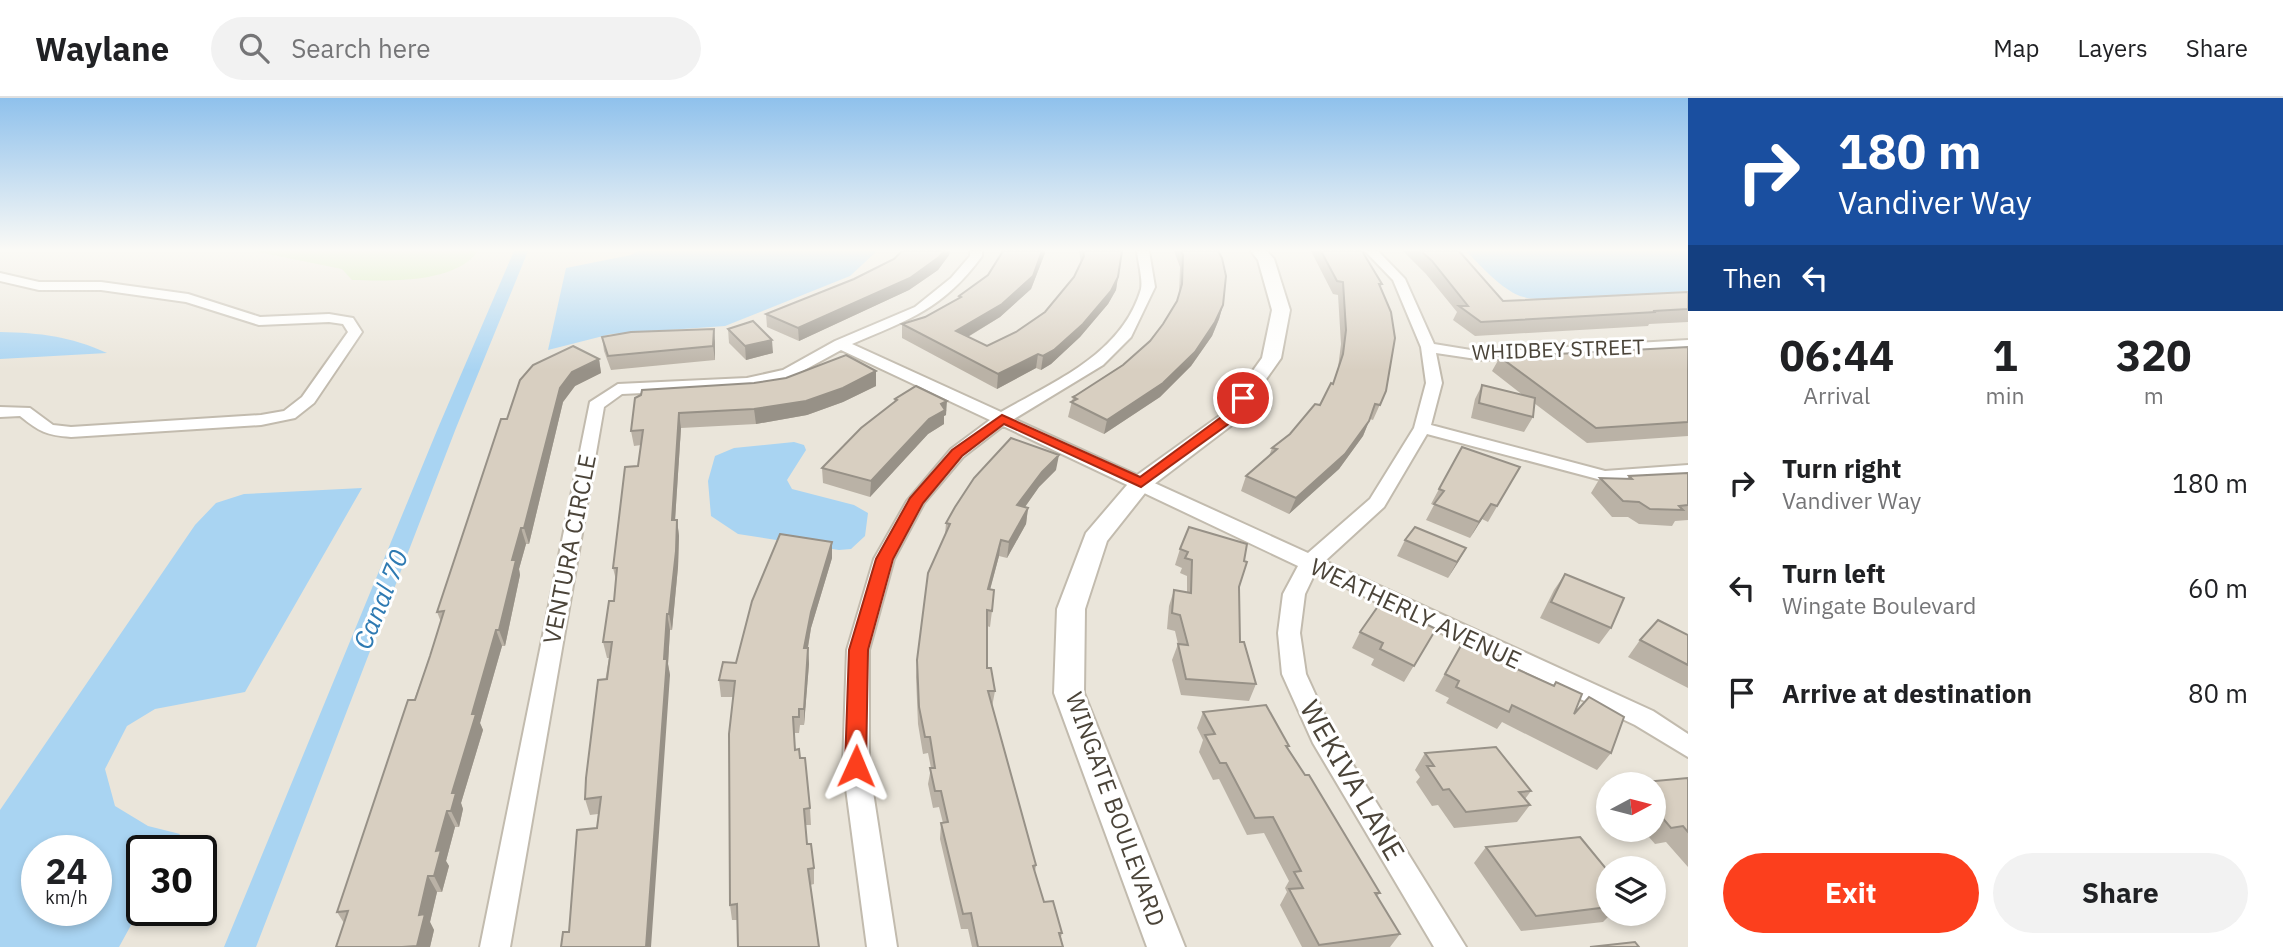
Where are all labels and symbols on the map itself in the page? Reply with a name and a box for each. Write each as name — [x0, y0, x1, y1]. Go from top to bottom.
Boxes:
street label: WHIDBEY STREET — [1471, 332, 1645, 366]
pin — [1213, 368, 1273, 428]
street label: VENTURA CIRCLE — [535, 451, 603, 647]
water label: Canal 70 — [345, 544, 415, 654]
street label: WEATHERLY AVENUE — [1305, 550, 1527, 676]
street label: WINGATE BOULEVARD — [1059, 687, 1173, 931]
street label: WEKIVA LANE — [1292, 693, 1414, 867]
position arrow — [819, 729, 893, 803]
north arrow — [1596, 772, 1666, 842]
speed limit sign: 30 — [126, 835, 217, 926]

